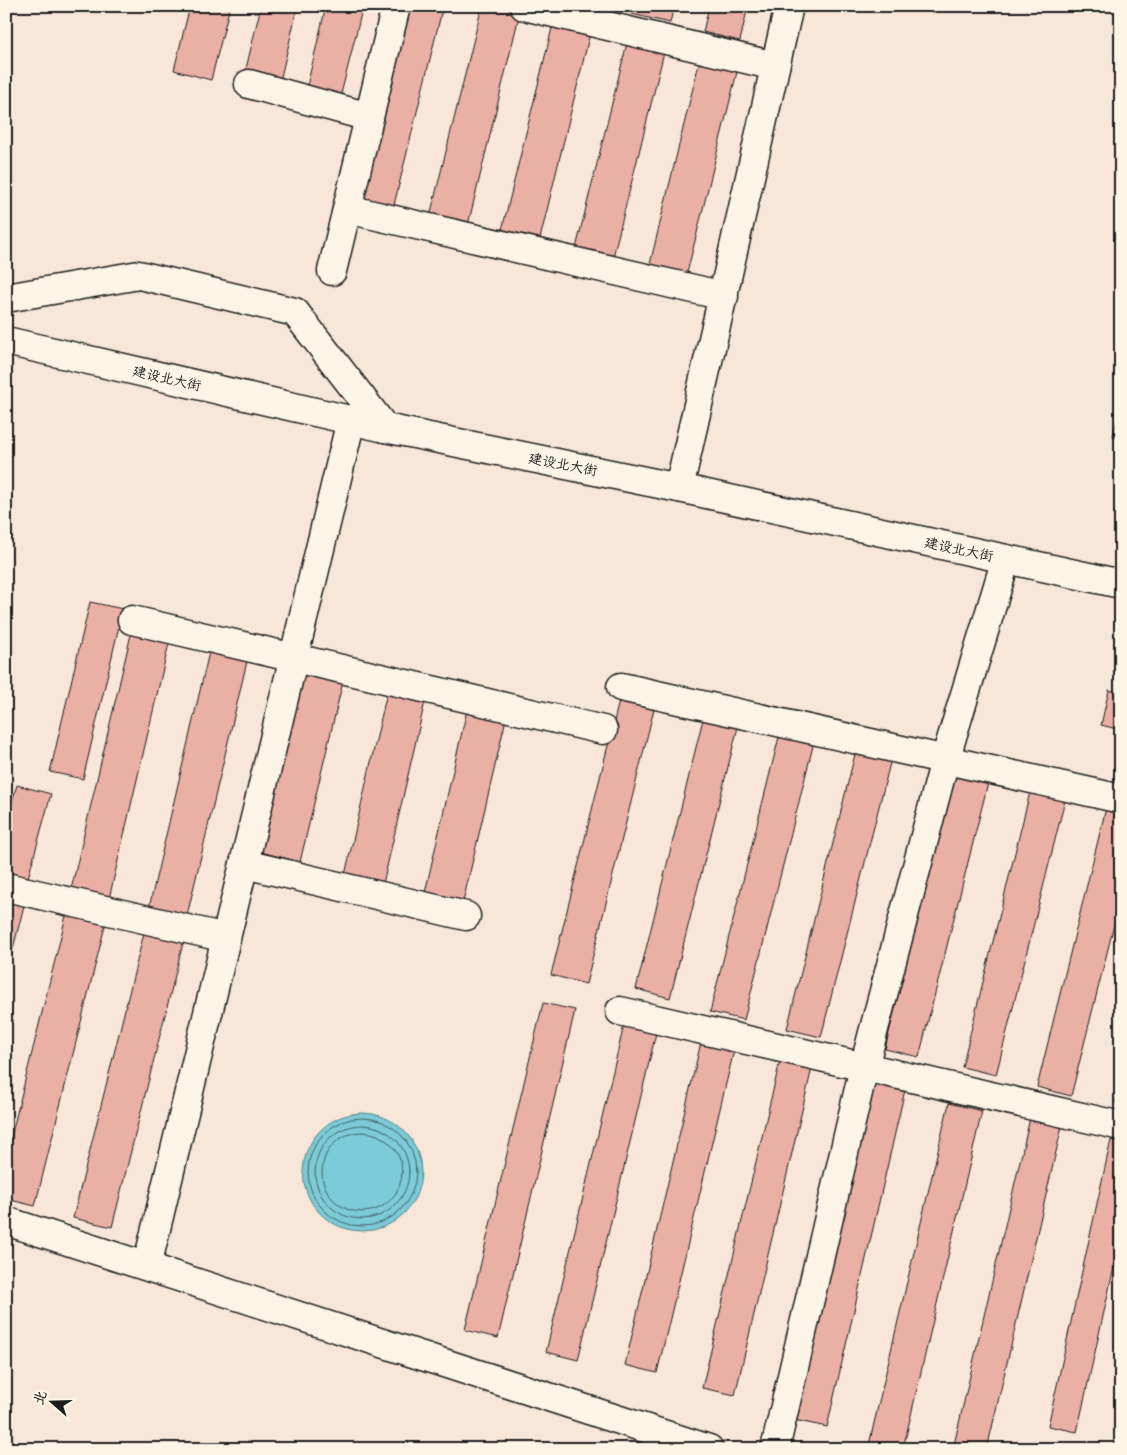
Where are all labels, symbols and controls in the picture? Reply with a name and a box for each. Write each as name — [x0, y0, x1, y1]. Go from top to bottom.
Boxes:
street label: 建设北大街 — [131, 362, 203, 395]
street label: 建设北大街 — [527, 449, 599, 480]
street label: 建设北大街 — [923, 534, 995, 565]
north arrow — [28, 1378, 78, 1428]
text: 北 — [30, 1388, 51, 1407]

